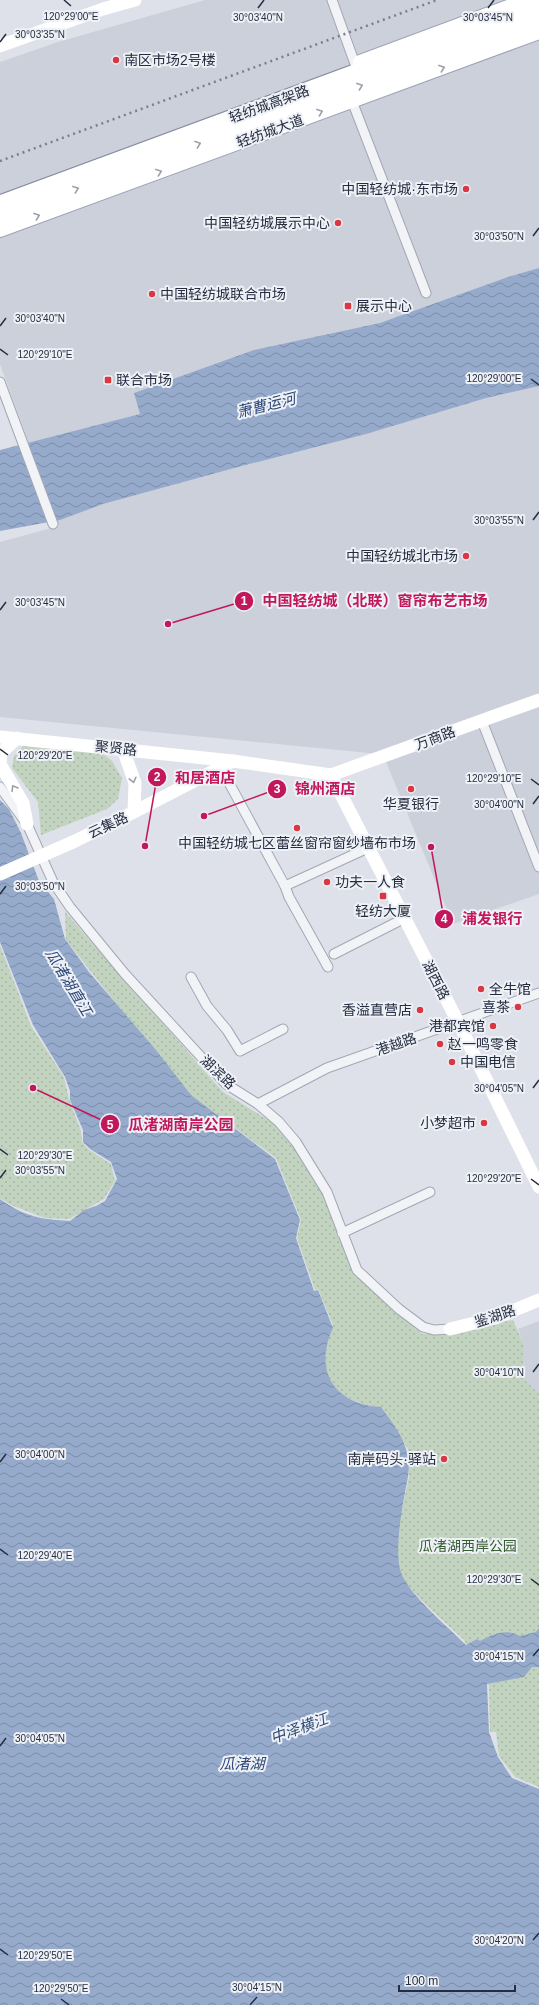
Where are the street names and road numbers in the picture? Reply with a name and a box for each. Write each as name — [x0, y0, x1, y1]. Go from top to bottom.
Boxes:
street label: 轻纺城高架路 — [227, 82, 311, 126]
street label: 轻纺城大道 — [234, 112, 306, 150]
street label: 万商路 — [413, 723, 457, 753]
street label: 聚贤路 — [94, 738, 138, 758]
street label: 云集路 — [86, 809, 130, 841]
street label: 湖西路 — [419, 958, 453, 1002]
street label: 港越路 — [374, 1030, 418, 1058]
street label: 湖滨路 — [197, 1052, 239, 1092]
street label: 鉴湖路 — [473, 1302, 517, 1330]

